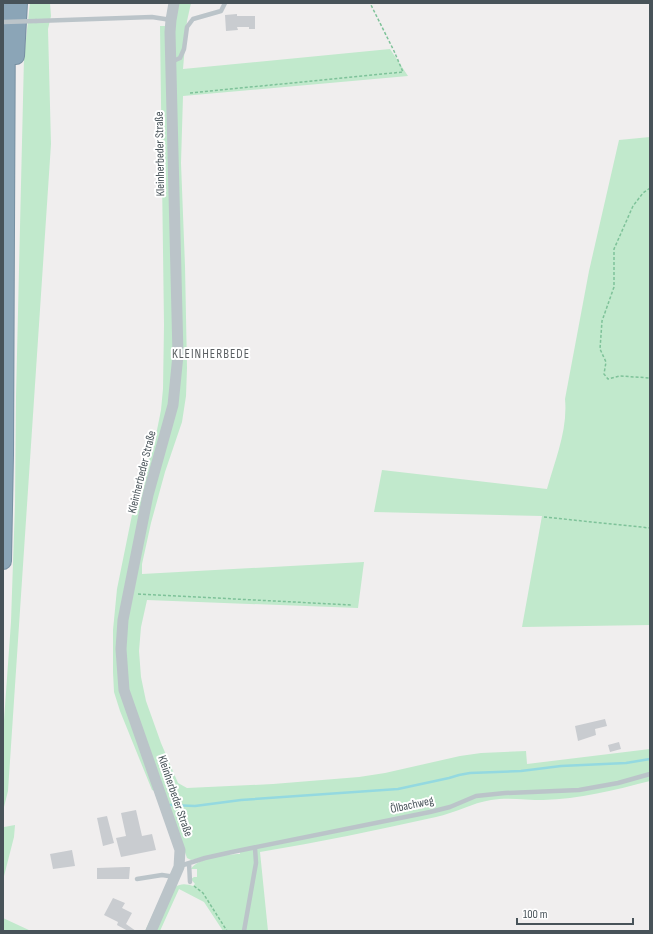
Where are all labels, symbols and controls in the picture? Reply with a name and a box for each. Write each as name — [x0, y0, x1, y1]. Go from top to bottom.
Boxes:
street label: Kleinherbeder Straße — [152, 111, 168, 197]
district label: KLEINHERBEDE — [172, 346, 250, 362]
street label: Kleinherbeder Straße — [124, 429, 160, 515]
street label: Kleinherbeder Straße — [154, 753, 196, 839]
street label: Ölbachweg — [389, 793, 435, 817]
scale bar — [517, 900, 633, 926]
text: 100 m — [523, 907, 548, 922]

